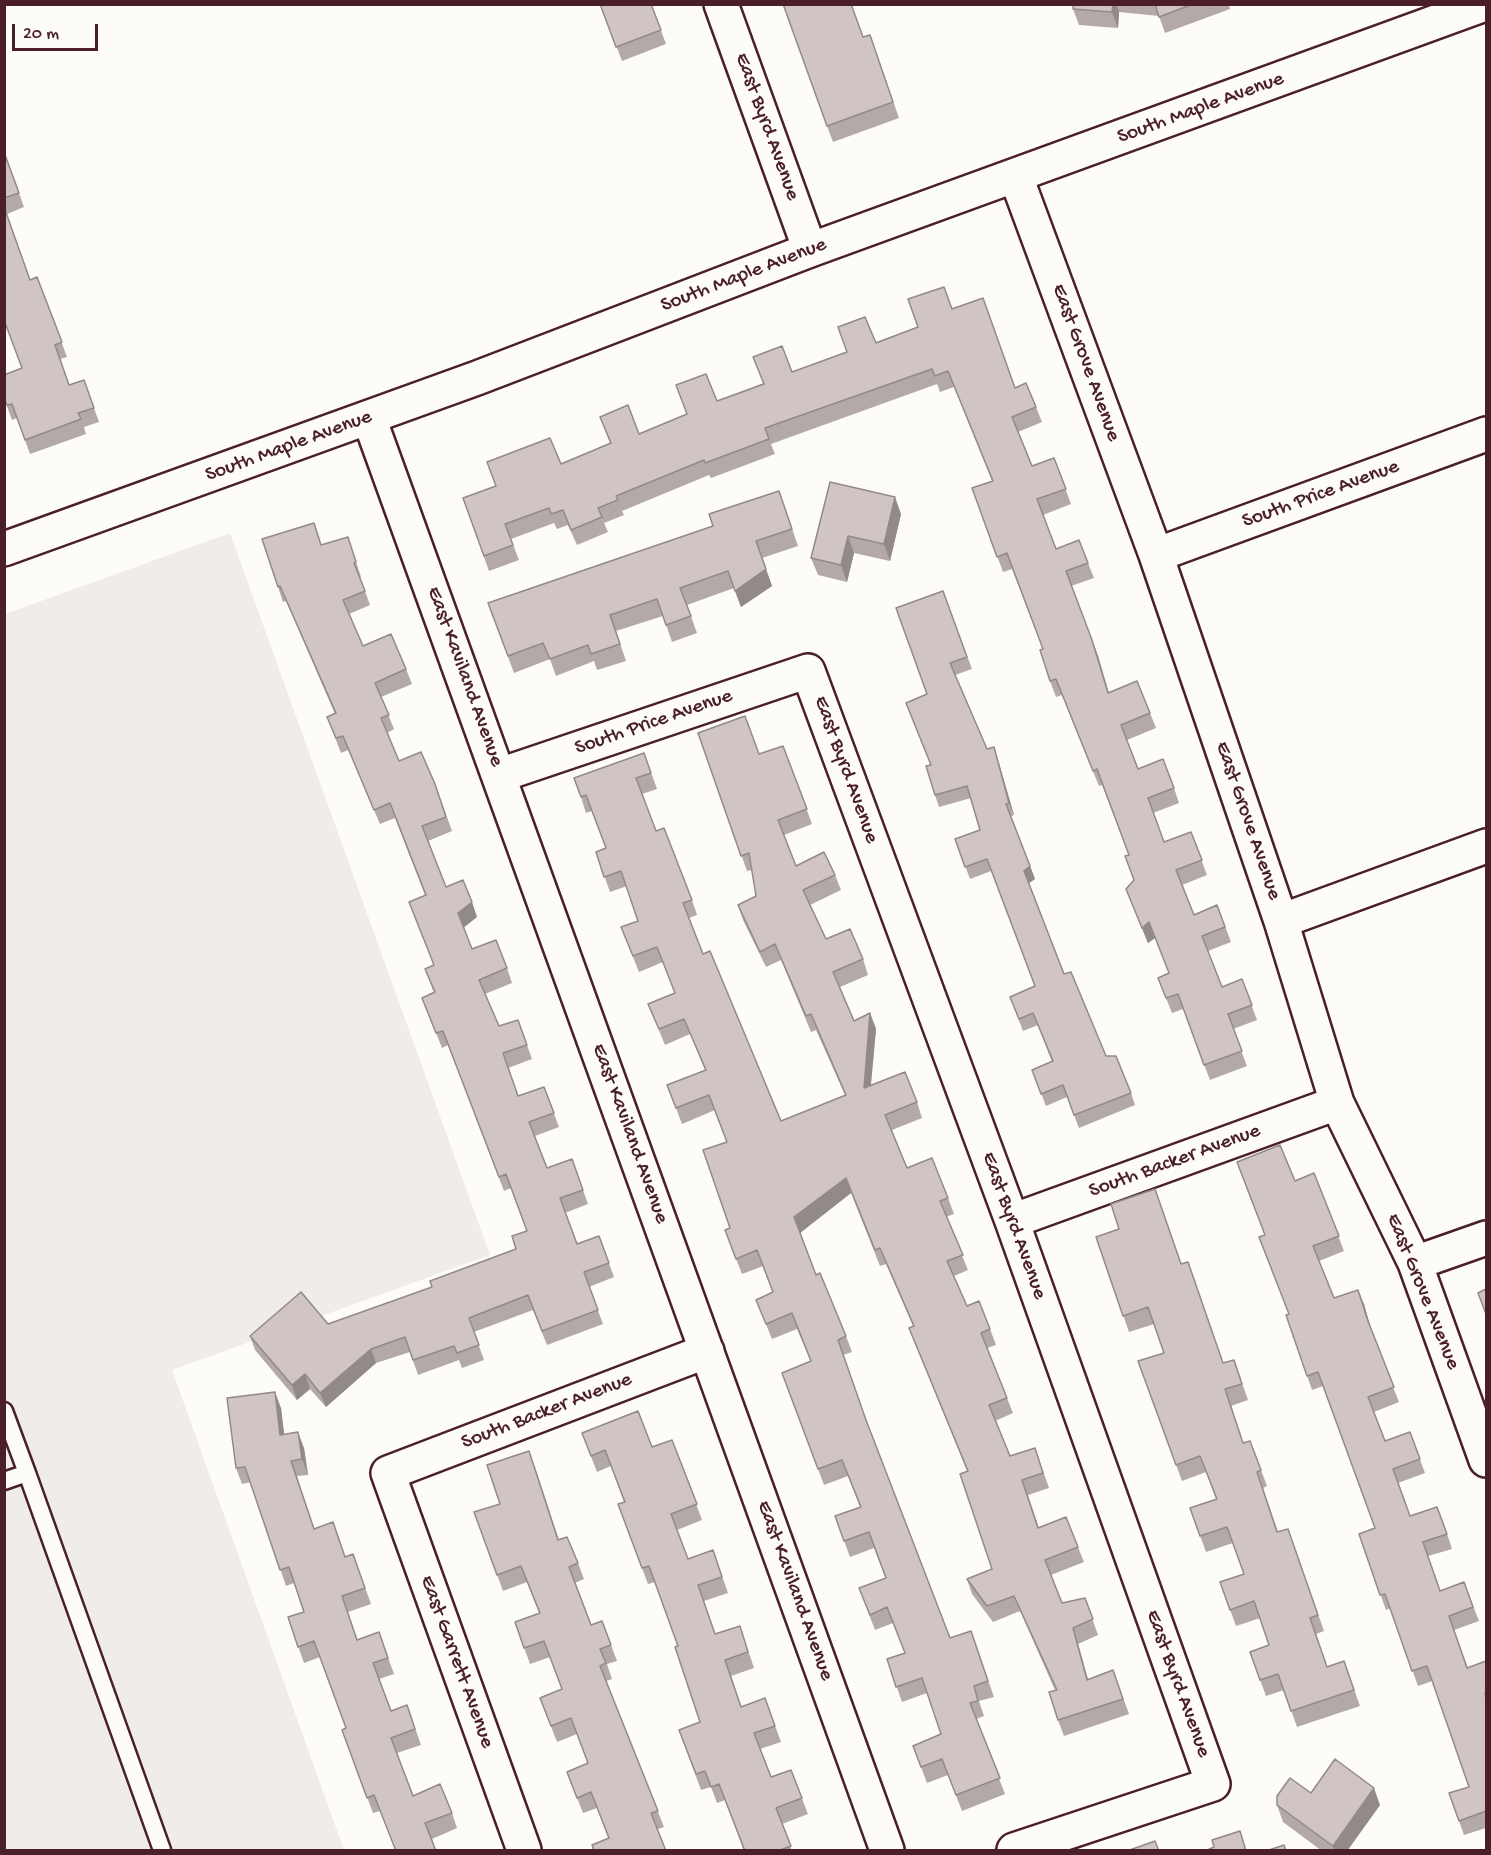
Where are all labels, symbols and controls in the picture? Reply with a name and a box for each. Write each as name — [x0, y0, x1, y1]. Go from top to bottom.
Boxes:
scale bar — [15, 12, 100, 50]
text: 20 m — [23, 24, 59, 45]
street label: East Byrd Avenue — [728, 50, 804, 204]
street label: South Maple Avenue — [1114, 67, 1288, 151]
street label: South Maple Avenue — [658, 233, 830, 319]
street label: East Grove Avenue — [1045, 281, 1125, 445]
street label: South Maple Avenue — [202, 405, 376, 489]
street label: South Price Avenue — [1239, 455, 1403, 535]
street label: East Kaviland Avenue — [420, 584, 508, 770]
street label: South Price Avenue — [572, 684, 736, 762]
street label: East Byrd Avenue — [807, 693, 883, 847]
street label: East Grove Avenue — [1208, 739, 1286, 903]
street label: East Kaviland Avenue — [585, 1041, 673, 1227]
street label: South Backer Avenue — [1086, 1119, 1264, 1205]
street label: East Byrd Avenue — [975, 1149, 1051, 1303]
street label: East Grove Avenue — [1379, 1210, 1465, 1374]
street label: South Backer Avenue — [458, 1368, 636, 1456]
street label: East Kaviland Avenue — [750, 1498, 838, 1684]
street label: East Garrett Avenue — [413, 1572, 499, 1752]
street label: East Byrd Avenue — [1139, 1607, 1215, 1761]

